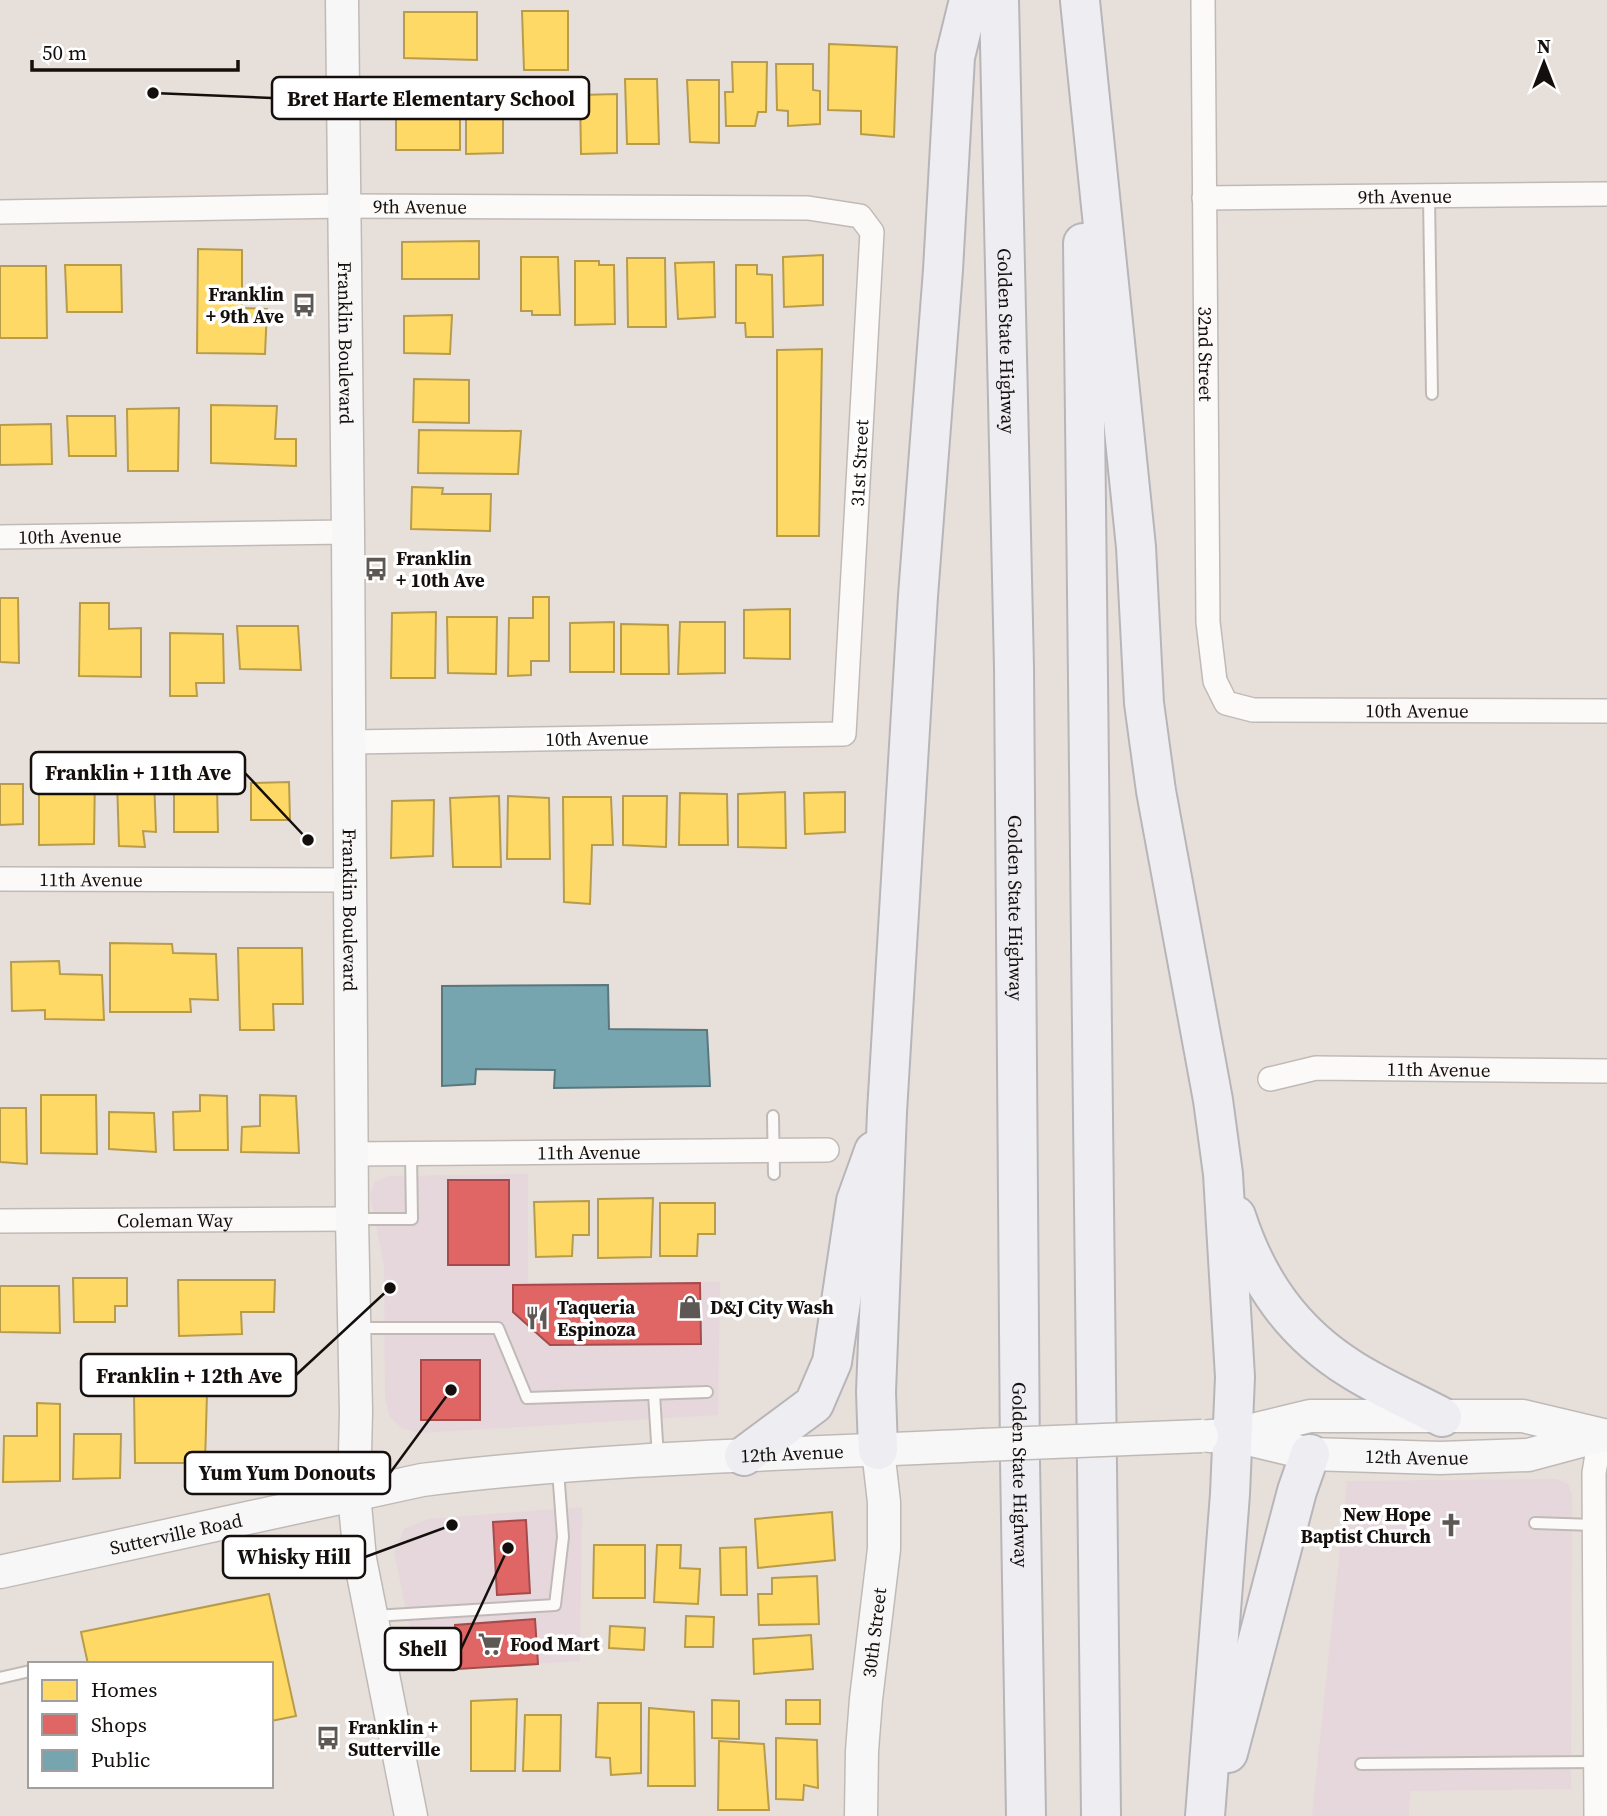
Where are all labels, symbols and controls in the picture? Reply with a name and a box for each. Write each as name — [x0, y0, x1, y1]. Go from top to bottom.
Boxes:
scale bar — [32, 28, 238, 72]
north arrow — [1509, 28, 1579, 98]
text: N — [1537, 33, 1551, 59]
text: 50 m — [42, 38, 87, 67]
callout: Bret Harte Elementary School — [272, 77, 589, 119]
text: Bret Harte Elementary School — [287, 84, 575, 113]
street label: 9th Avenue — [1358, 183, 1452, 209]
street label: 9th Avenue — [373, 193, 467, 220]
street label: Golden State Highway — [992, 248, 1022, 434]
street label: Franklin Boulevard — [332, 261, 360, 425]
place label: Franklin + 9th Ave — [206, 281, 284, 329]
bus stop icon: Franklin + 9th Ave — [290, 291, 318, 319]
street label: 32nd Street — [1192, 306, 1219, 402]
street label: 31st Street — [844, 418, 874, 507]
street label: 10th Avenue — [18, 522, 122, 550]
place label: Franklin + 10th Ave — [396, 545, 485, 593]
bus stop icon: Franklin + 10th Ave — [362, 555, 390, 583]
street label: 10th Avenue — [1365, 697, 1469, 724]
street label: 10th Avenue — [545, 724, 649, 752]
callout: Franklin + 11th Ave — [31, 752, 245, 794]
text: Franklin + 11th Ave — [45, 758, 231, 787]
street label: Golden State Highway — [1002, 815, 1030, 1001]
street label: Franklin Boulevard — [337, 828, 364, 992]
street label: 11th Avenue — [39, 866, 143, 892]
street label: 11th Avenue — [1387, 1056, 1491, 1083]
street label: 11th Avenue — [537, 1139, 641, 1165]
street label: Coleman Way — [117, 1207, 233, 1233]
shop icon: D&J City Wash — [676, 1293, 704, 1321]
place label: Taqueria Espinoza — [557, 1294, 637, 1342]
place label: D&J City Wash — [710, 1294, 834, 1320]
restaurant icon: Taqueria Espinoza — [523, 1304, 551, 1332]
callout: Franklin + 12th Ave — [81, 1354, 296, 1396]
text: Franklin + 12th Ave — [96, 1361, 282, 1390]
street label: Golden State Highway — [1006, 1382, 1035, 1568]
street label: 12th Avenue — [740, 1438, 844, 1468]
street label: 12th Avenue — [1365, 1443, 1469, 1471]
callout: Yum Yum Donouts — [185, 1452, 390, 1494]
text: Yum Yum Donouts — [199, 1458, 376, 1487]
place label: New Hope Baptist Church — [1301, 1501, 1431, 1549]
street label: Sutterville Road — [107, 1507, 245, 1561]
church icon: New Hope Baptist Church — [1437, 1511, 1465, 1539]
callout: Whisky Hill — [223, 1536, 365, 1578]
text: Whisky Hill — [237, 1542, 351, 1571]
street label: 30th Street — [856, 1585, 892, 1679]
callout: Shell — [385, 1628, 461, 1670]
supermarket icon: Food Mart — [476, 1630, 504, 1658]
place label: Food Mart — [510, 1631, 600, 1657]
text: Shell — [399, 1634, 447, 1663]
legend — [28, 1662, 273, 1788]
text: Homes — [91, 1675, 157, 1704]
text: Shops — [91, 1710, 147, 1739]
place label: Franklin + Sutterville — [348, 1714, 440, 1762]
bus stop icon: Franklin + Sutterville — [314, 1724, 342, 1752]
text: Public — [91, 1745, 150, 1774]

